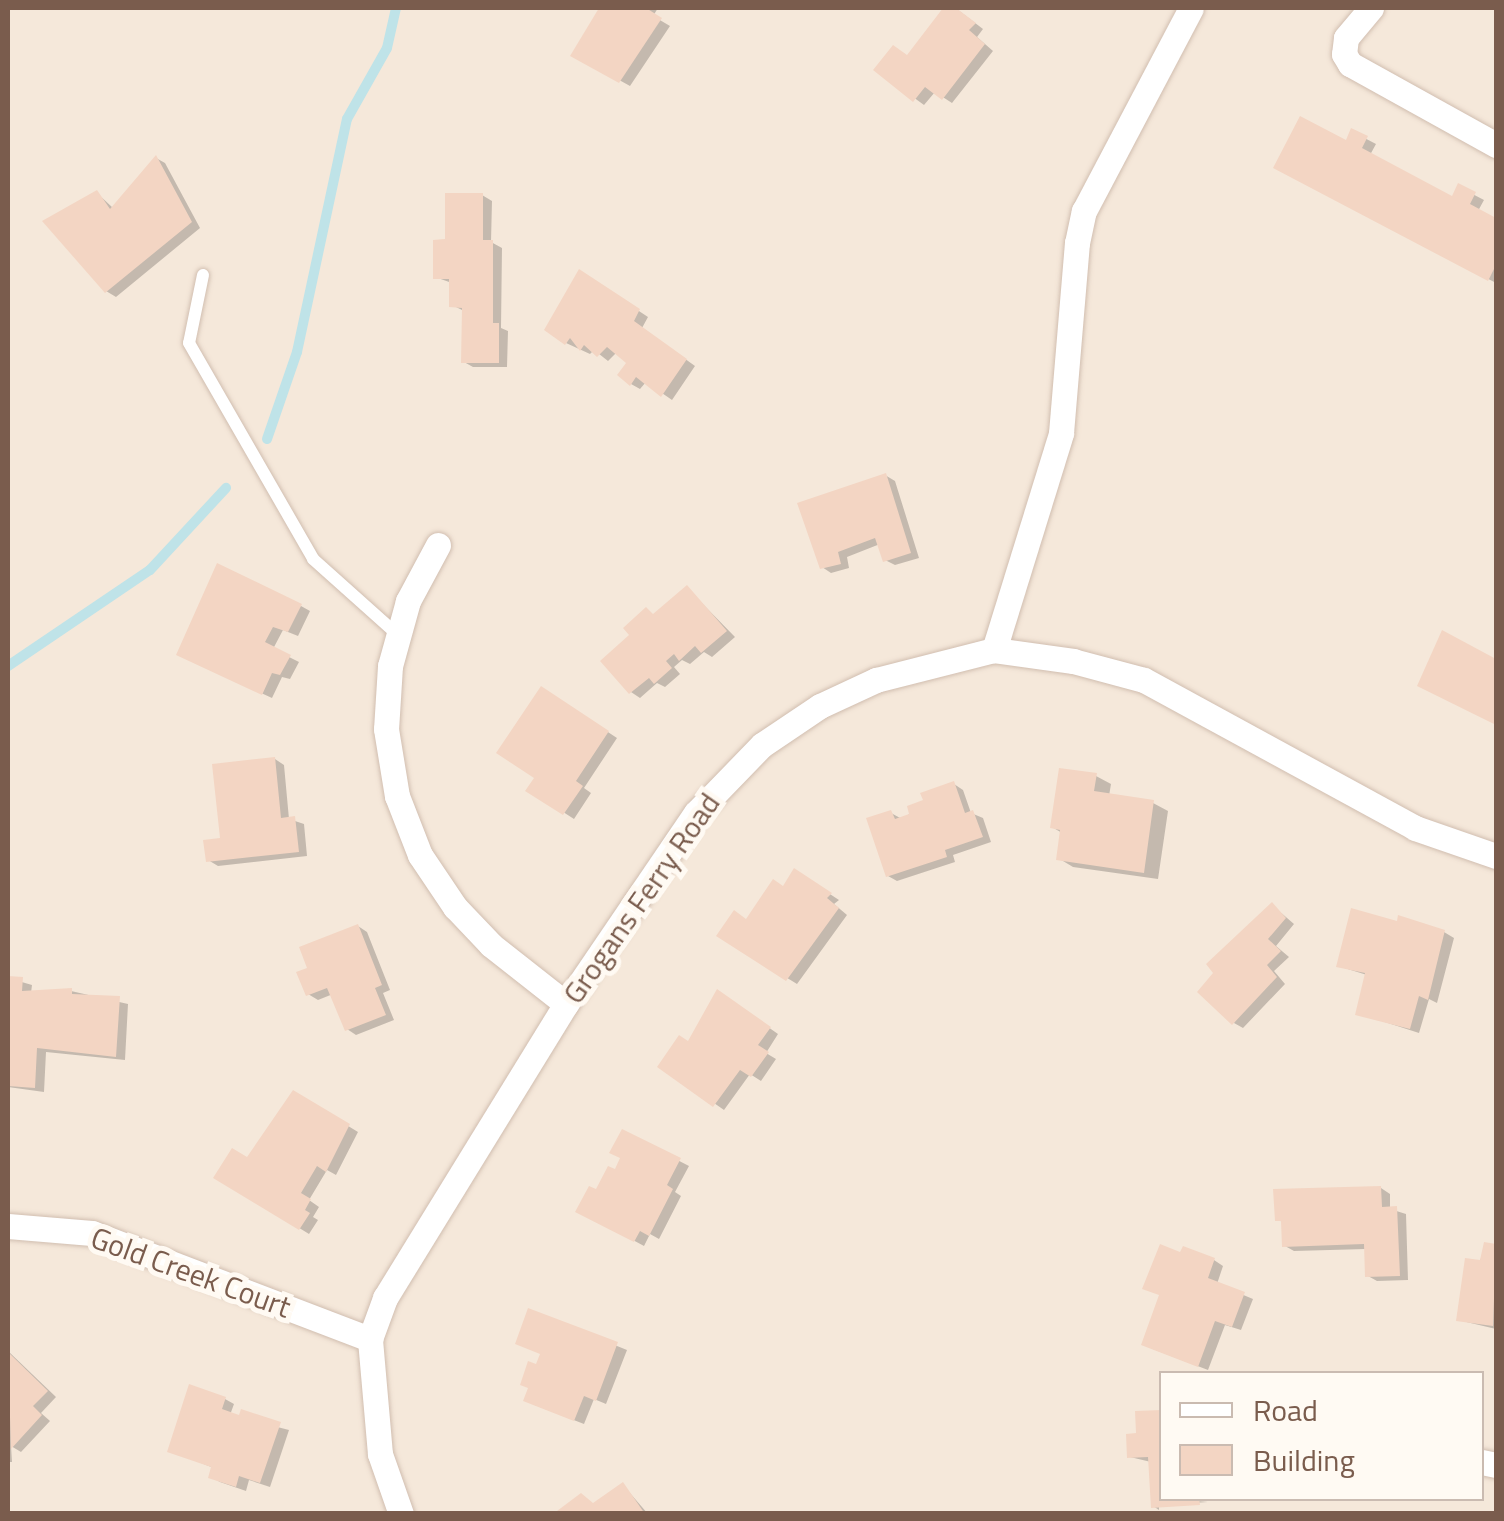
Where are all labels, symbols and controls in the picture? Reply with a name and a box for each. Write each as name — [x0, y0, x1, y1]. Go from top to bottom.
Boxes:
street label: Grogans Ferry Road — [555, 786, 727, 1010]
street label: Gold Creek Court — [86, 1219, 296, 1325]
legend — [1159, 1371, 1484, 1501]
text: Road — [1253, 1387, 1318, 1433]
text: Building — [1253, 1437, 1355, 1483]

